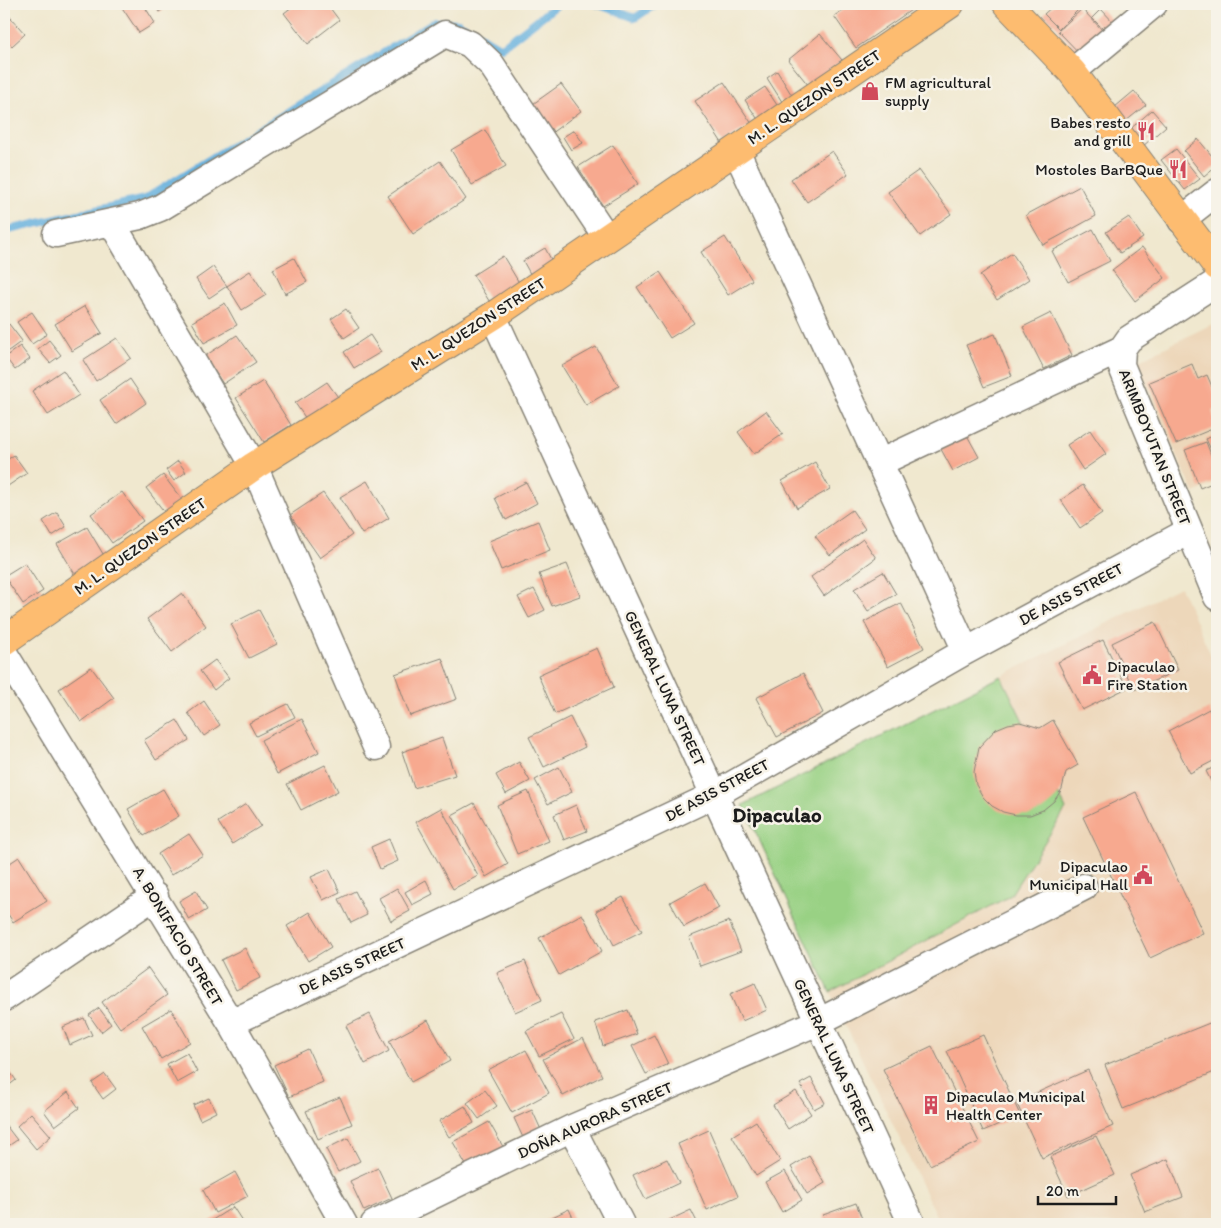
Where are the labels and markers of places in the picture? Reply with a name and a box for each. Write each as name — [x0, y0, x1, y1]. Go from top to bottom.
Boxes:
place label: FM agricultural supply — [885, 73, 991, 110]
shop icon: FM agricultural supply — [859, 80, 881, 102]
place label: Babes resto and grill — [1050, 113, 1131, 150]
restaurant icon: Babes resto and grill — [1135, 120, 1157, 142]
restaurant icon: Mostoles BarBQue — [1167, 158, 1189, 180]
place label: Mostoles BarBQue — [1035, 160, 1163, 179]
place label: Dipaculao Fire Station — [1107, 657, 1187, 694]
public building icon: Dipaculao Fire Station — [1081, 664, 1103, 686]
place label: Dipaculao Municipal Hall — [1029, 857, 1128, 894]
public building icon: Dipaculao Municipal Hall — [1132, 864, 1154, 886]
place label: Dipaculao Municipal Health Center — [946, 1087, 1086, 1124]
building icon: Dipaculao Municipal Health Center — [920, 1094, 942, 1116]

